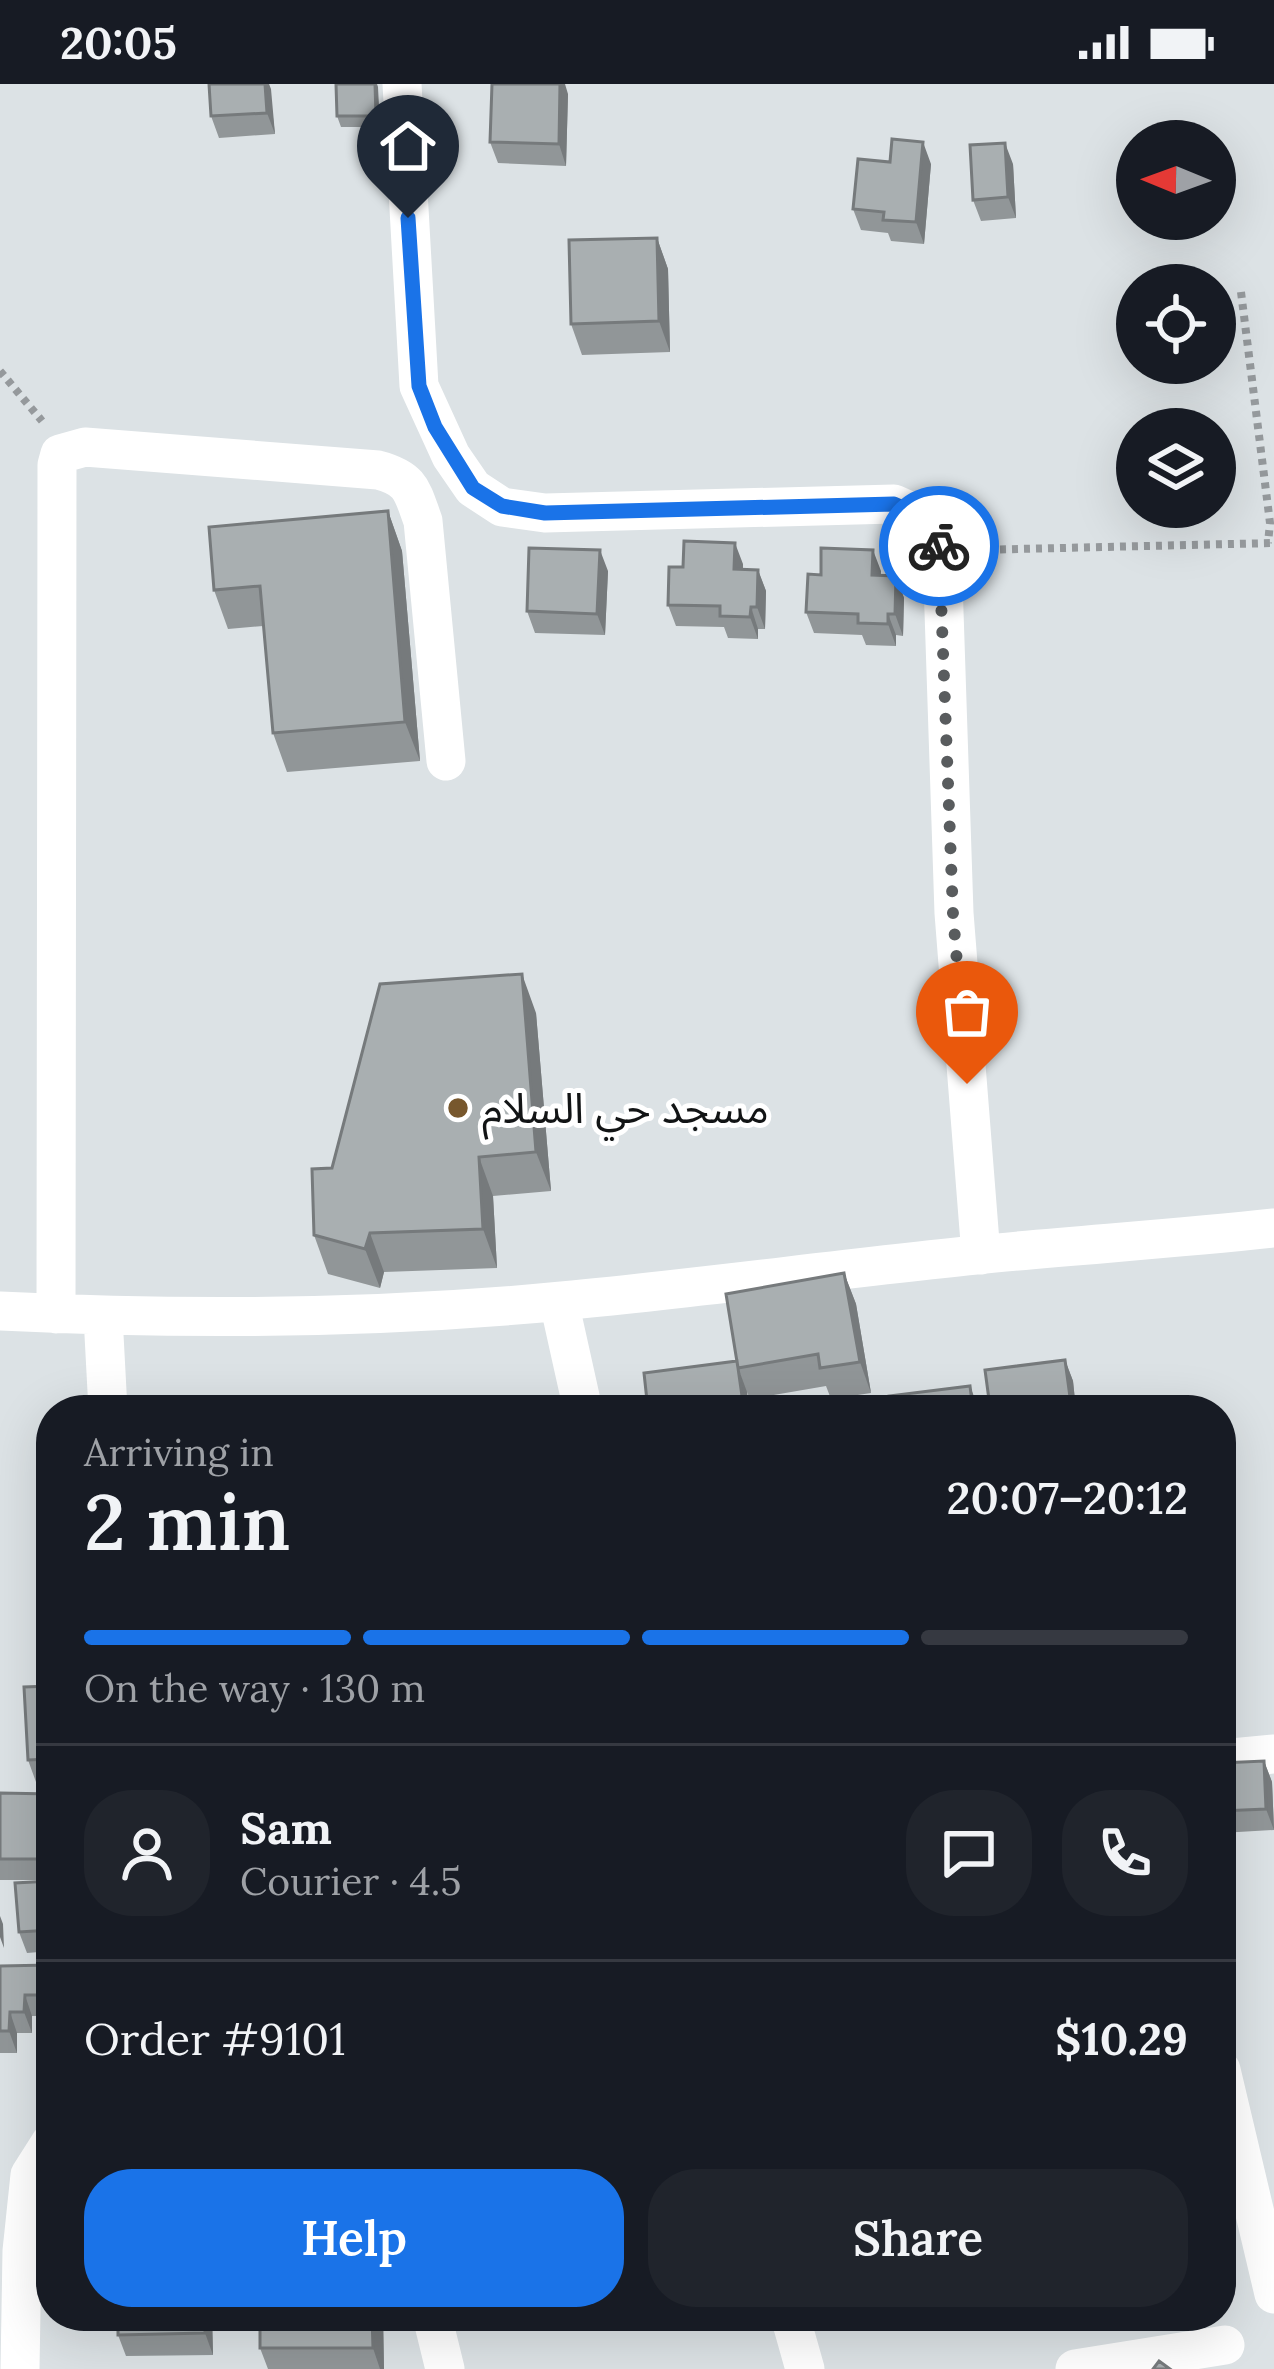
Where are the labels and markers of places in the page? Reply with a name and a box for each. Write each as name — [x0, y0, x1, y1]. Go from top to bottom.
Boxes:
pin — [357, 95, 459, 218]
pin — [916, 961, 1018, 1084]
place label: مسجد حي السلام — [482, 1081, 769, 1141]
marker: مسجد حي السلام — [445, 1095, 471, 1121]

